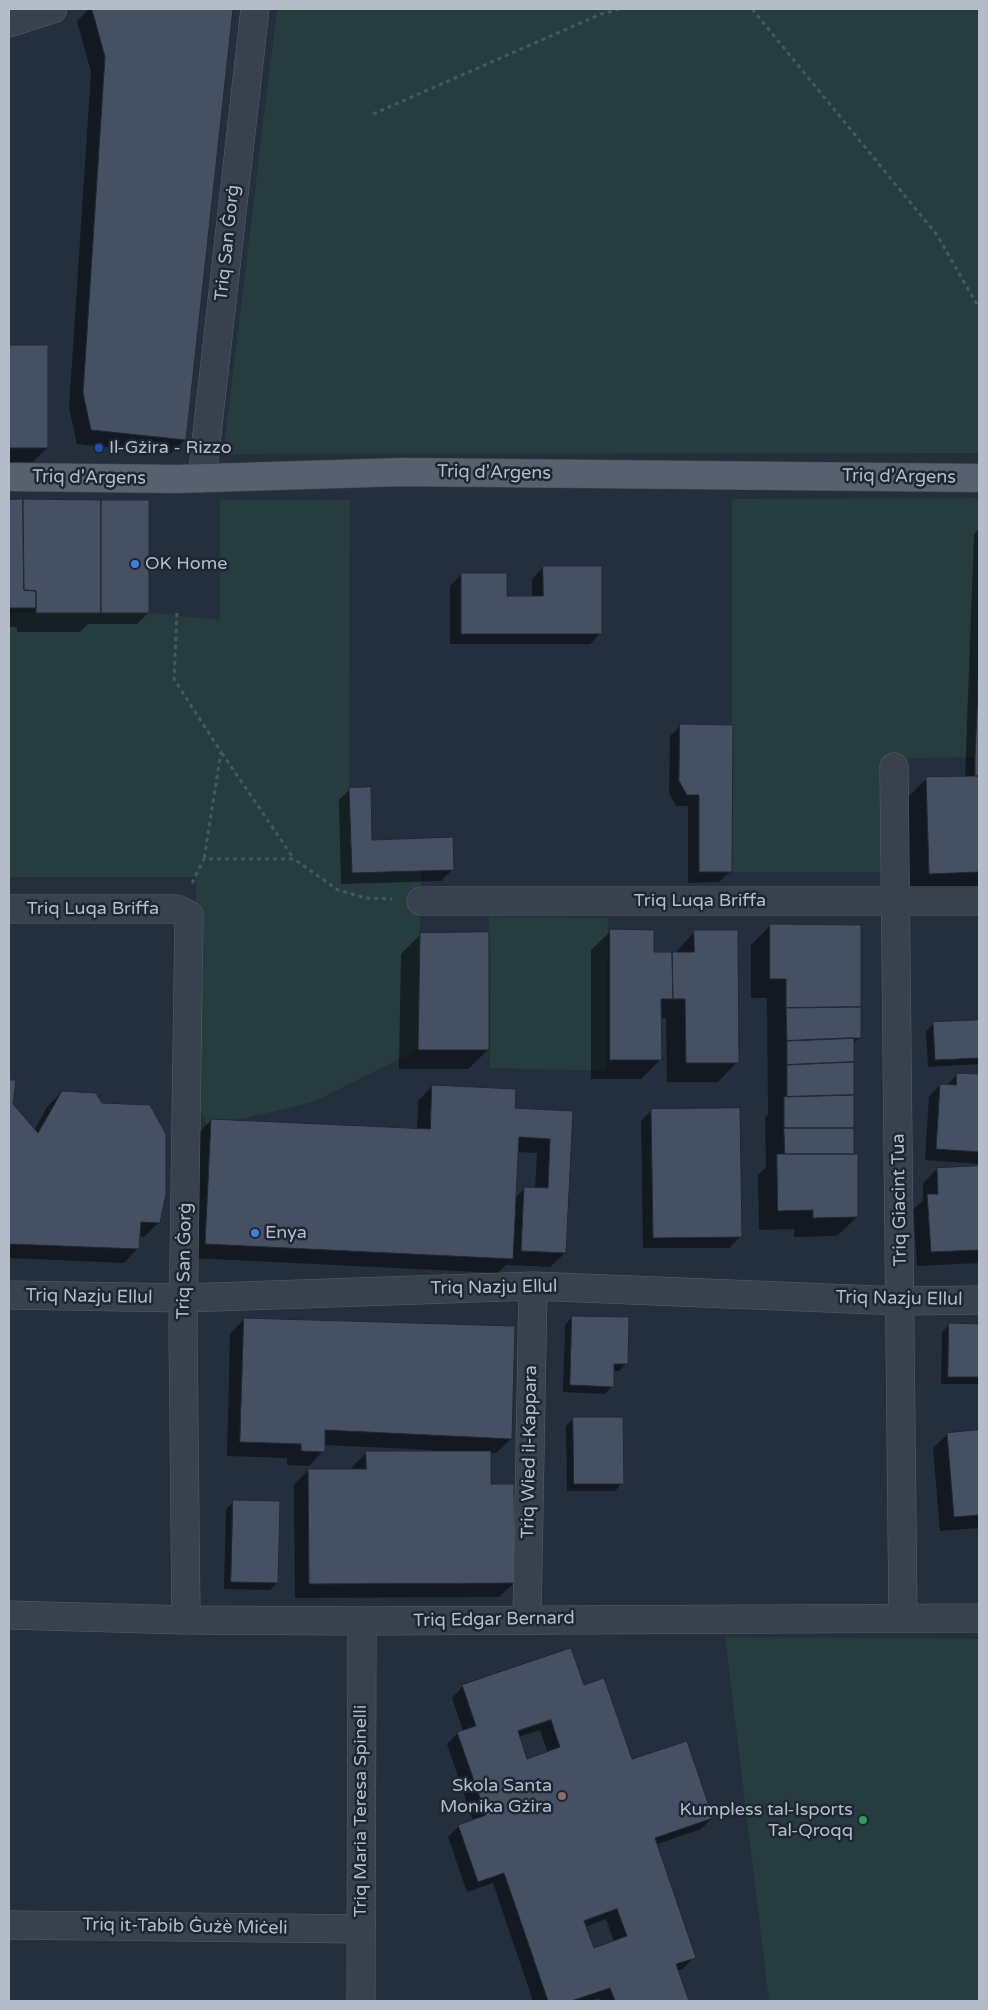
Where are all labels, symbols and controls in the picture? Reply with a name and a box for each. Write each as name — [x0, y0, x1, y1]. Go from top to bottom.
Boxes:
street label: Triq San Ġorġ — [211, 184, 245, 302]
place label: Il-Gżira - Rizzo — [109, 437, 232, 459]
marker: Il-Gżira - Rizzo — [93, 442, 105, 454]
street label: Triq d'Argens — [437, 461, 551, 485]
street label: Triq d'Argens — [842, 465, 956, 489]
street label: Triq d'Argens — [32, 466, 146, 490]
place label: OK Home — [145, 553, 227, 575]
marker: OK Home — [129, 558, 141, 570]
street label: Triq Luqa Briffa — [634, 890, 766, 912]
street label: Triq Luqa Briffa — [27, 898, 159, 920]
street label: Triq Giacint Tua — [888, 1133, 912, 1267]
street label: Triq San Ġorġ — [173, 1202, 197, 1320]
place label: Enya — [265, 1222, 307, 1244]
marker: Enya — [249, 1227, 261, 1239]
street label: Triq Nazju Ellul — [430, 1276, 558, 1300]
street label: Triq Nazju Ellul — [25, 1285, 153, 1309]
street label: Triq Nazju Ellul — [835, 1287, 963, 1311]
street label: Triq Wied il-Kappara — [518, 1365, 542, 1539]
street label: Triq Edgar Bernard — [413, 1608, 575, 1632]
street label: Triq Maria Teresa Spinelli — [350, 1705, 372, 1917]
place label: Skola Santa Monika Gżira — [440, 1775, 552, 1818]
marker: Skola Santa Monika Gżira — [556, 1790, 568, 1802]
place label: Kumpless tal-Isports Tal-Qroqq — [679, 1799, 853, 1842]
marker: Kumpless tal-Isports Tal-Qroqq — [857, 1814, 869, 1826]
street label: Triq it-Tabib Ġużè Miċeli — [82, 1914, 288, 1940]

